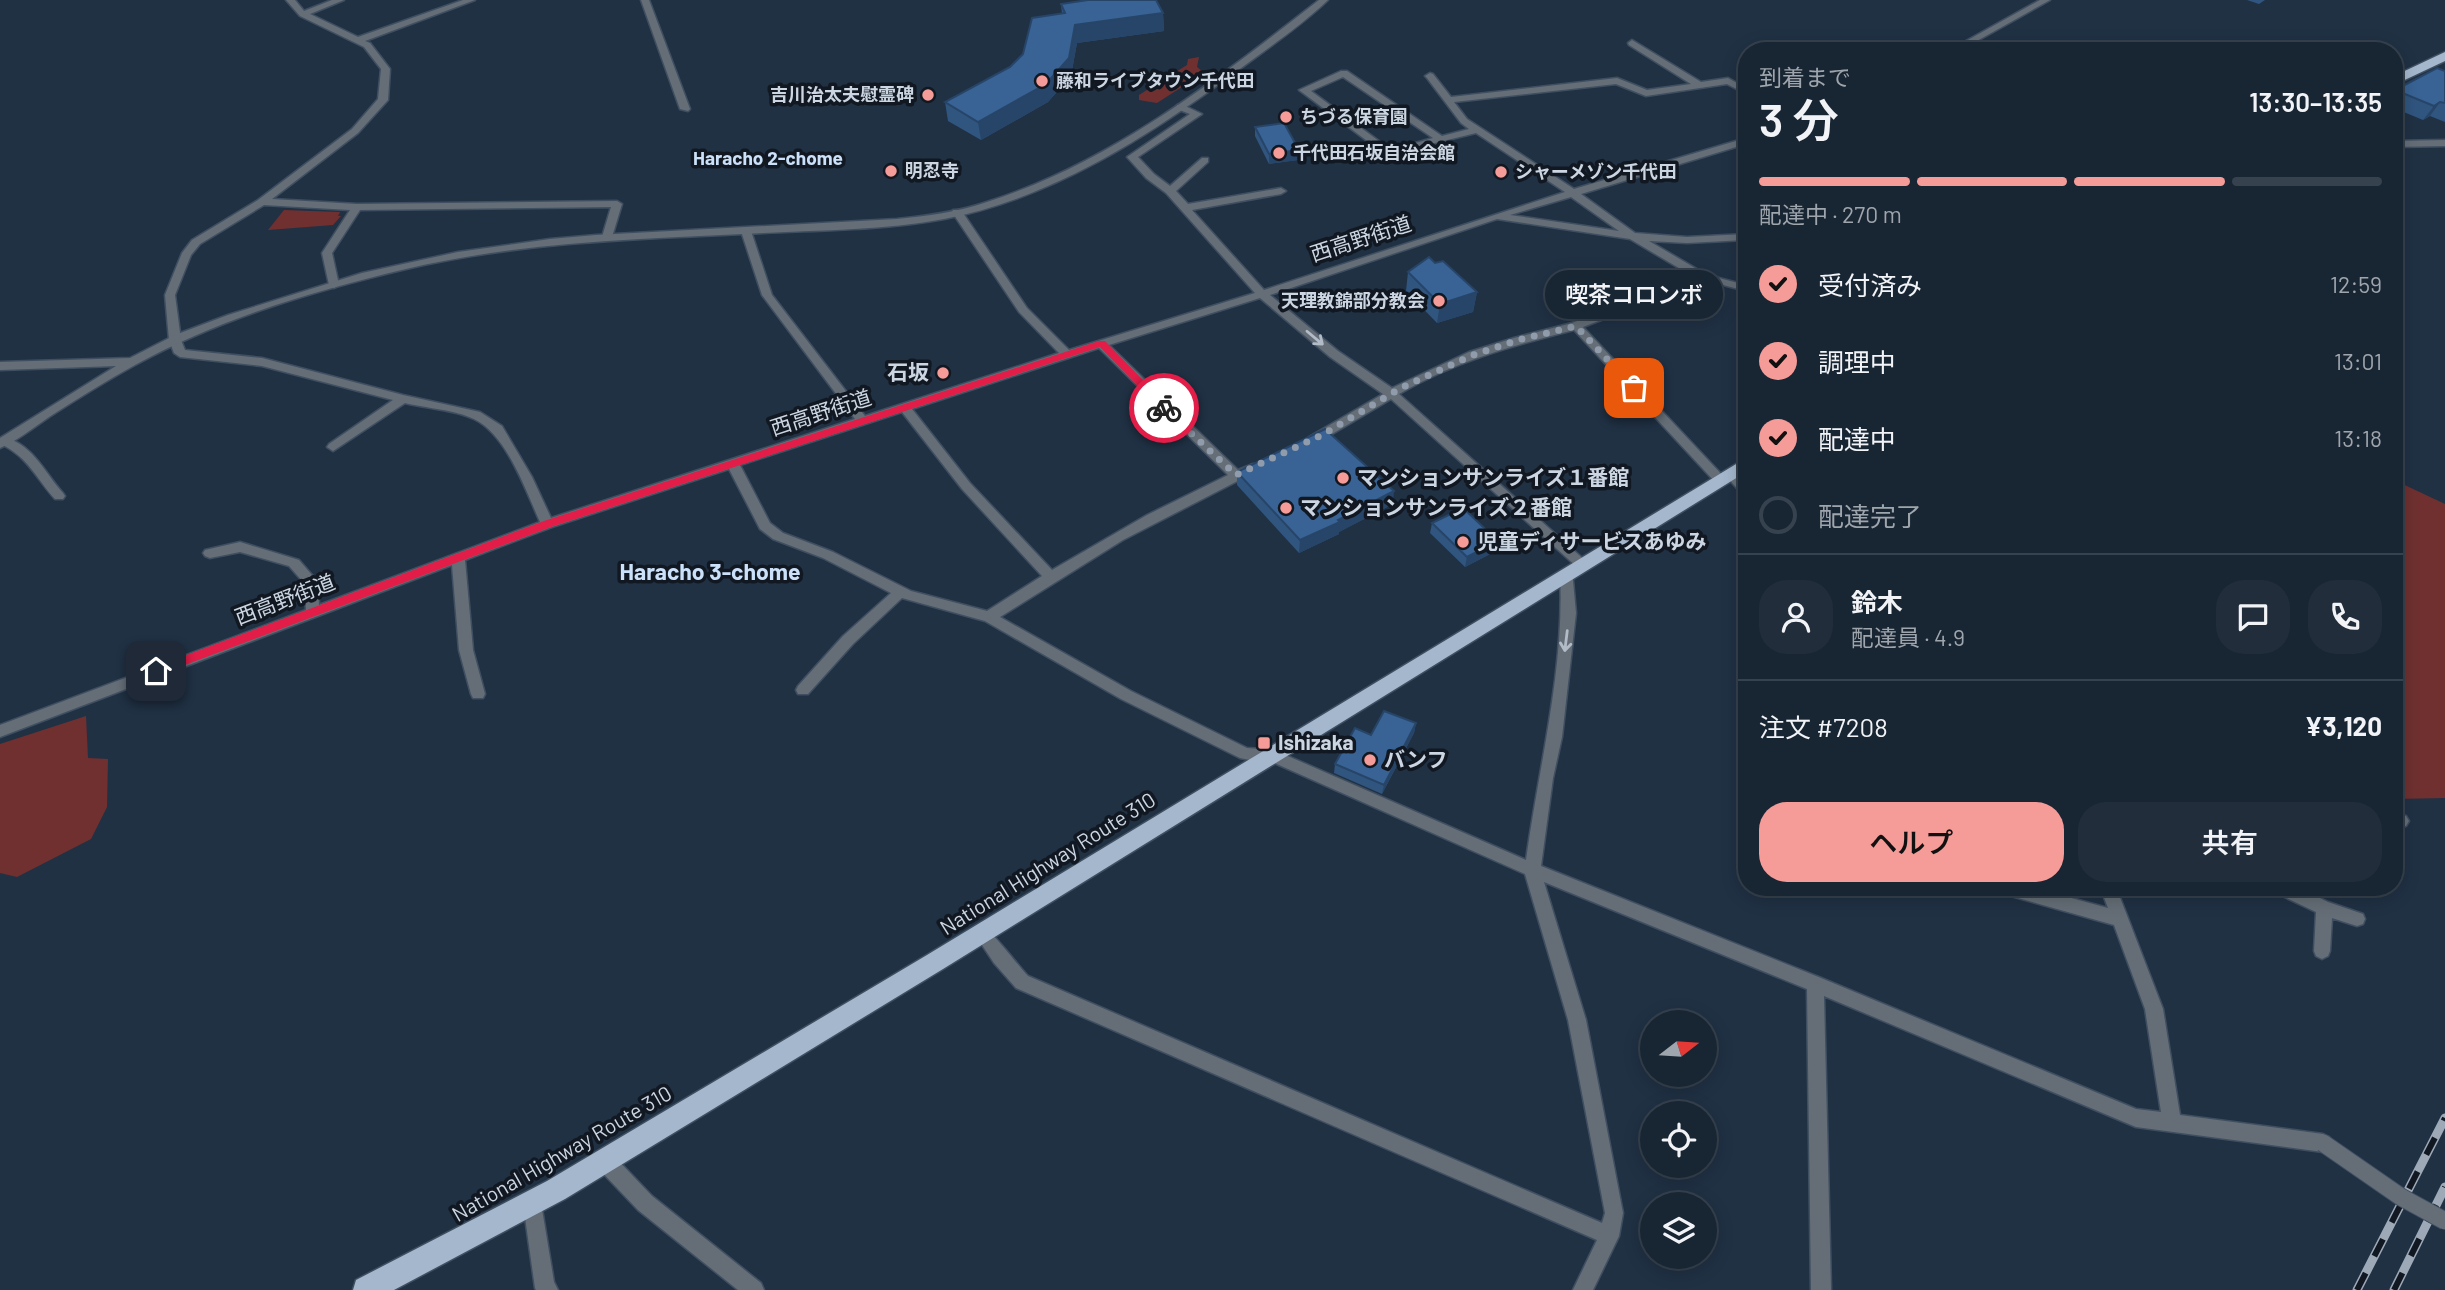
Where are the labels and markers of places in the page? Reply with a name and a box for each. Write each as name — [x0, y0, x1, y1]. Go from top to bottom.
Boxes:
place label: 藤和ライブタウン千代田 — [1056, 69, 1254, 91]
marker: 藤和ライブタウン千代田 — [1034, 73, 1050, 89]
place label: 吉川治太夫慰霊碑 — [770, 83, 914, 105]
marker: 吉川治太夫慰霊碑 — [920, 87, 936, 103]
place label: ちづる保育園 — [1300, 105, 1408, 127]
marker: ちづる保育園 — [1278, 109, 1294, 125]
place label: 千代田石坂自治会館 — [1293, 141, 1455, 163]
marker: 千代田石坂自治会館 — [1271, 145, 1287, 161]
place label: 明忍寺 — [905, 159, 959, 181]
place label: シャーメゾン千代田 — [1515, 160, 1676, 182]
marker: 明忍寺 — [883, 163, 899, 179]
marker: シャーメゾン千代田 — [1493, 164, 1509, 180]
callout: 喫茶コロンボ — [1545, 269, 1723, 318]
place label: 天理教錦部分教会 — [1281, 289, 1425, 311]
marker: 天理教錦部分教会 — [1431, 293, 1447, 309]
pin — [1604, 358, 1664, 418]
place label: 石坂 — [887, 359, 929, 384]
marker: 石坂 — [935, 365, 951, 381]
place label: マンションサンライズ１番館 — [1357, 464, 1629, 489]
marker: マンションサンライズ１番館 — [1335, 470, 1351, 486]
place label: マンションサンライズ２番館 — [1300, 494, 1572, 519]
marker: マンションサンライズ２番館 — [1278, 500, 1294, 516]
place label: 児童ディサービスあゆみ — [1477, 528, 1707, 553]
marker: 児童ディサービスあゆみ — [1455, 534, 1471, 550]
pin — [126, 641, 186, 701]
place label: Ishizaka — [1278, 729, 1353, 754]
marker: Ishizaka — [1256, 735, 1272, 751]
place label: バンフ — [1384, 746, 1447, 771]
marker: バンフ — [1362, 752, 1378, 768]

